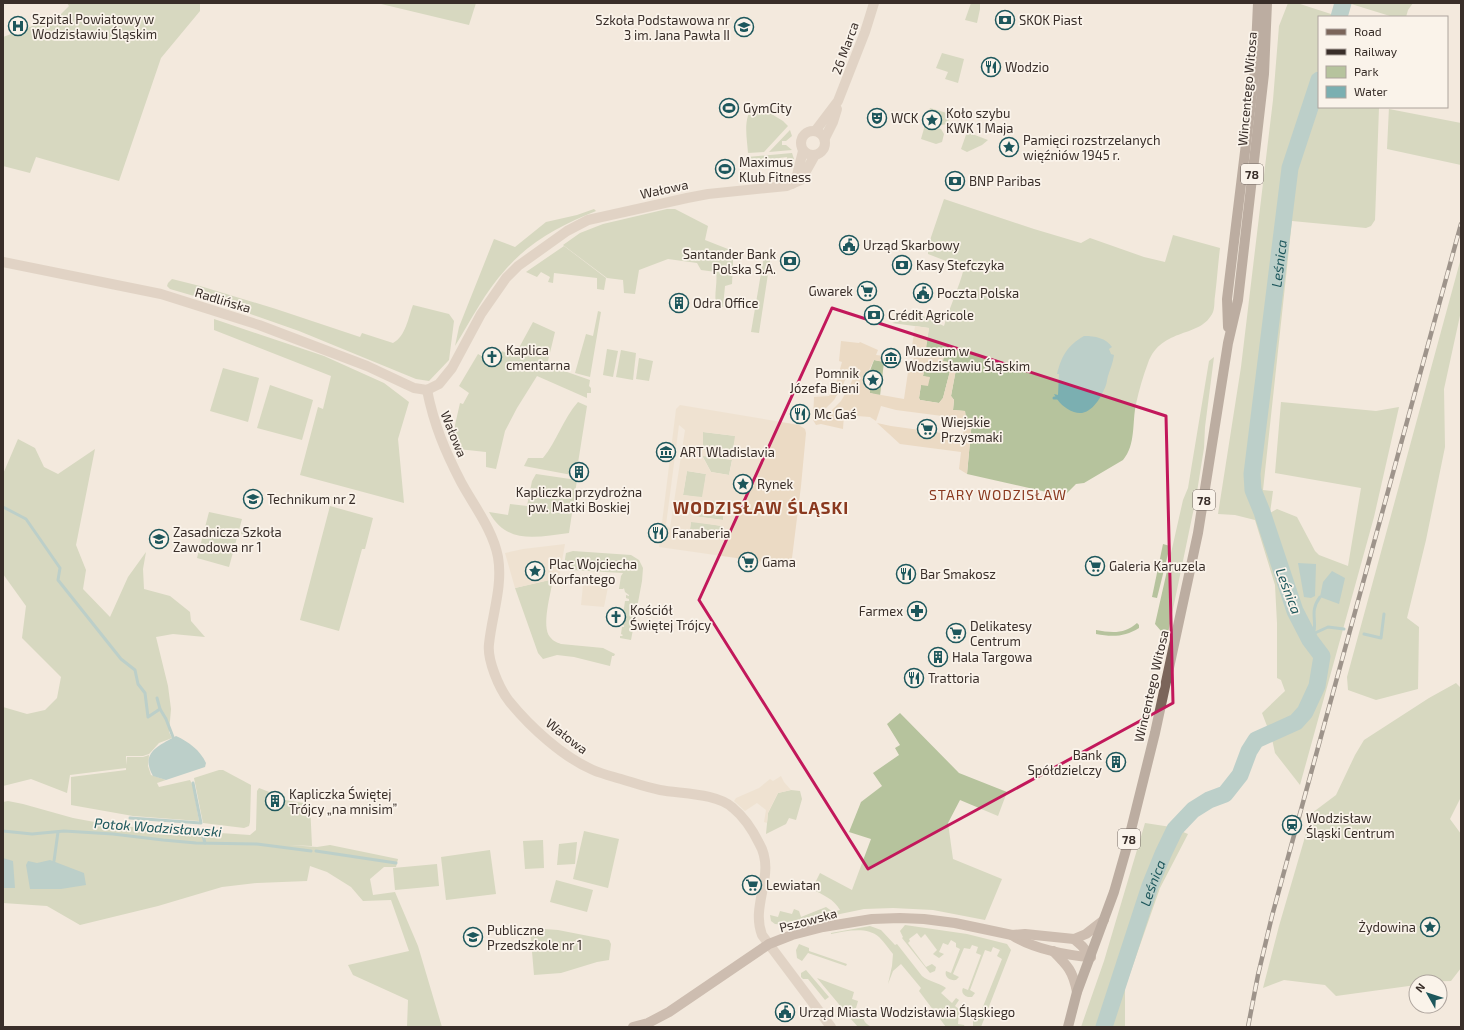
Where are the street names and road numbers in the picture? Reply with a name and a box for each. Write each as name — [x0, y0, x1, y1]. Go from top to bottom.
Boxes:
street label: 26 Marca — [828, 20, 862, 76]
street label: Wincentego Witosa — [1234, 31, 1260, 147]
road number: 78 — [1241, 164, 1263, 184]
street label: Wałowa — [639, 176, 689, 202]
street label: Radlińska — [193, 284, 253, 316]
street label: Wałowa — [437, 408, 471, 460]
road number: 78 — [1193, 490, 1215, 510]
street label: Wincentego Witosa — [1130, 628, 1172, 744]
street label: Wałowa — [543, 715, 591, 757]
road number: 78 — [1118, 829, 1140, 849]
street label: Pszowska — [777, 905, 839, 935]

